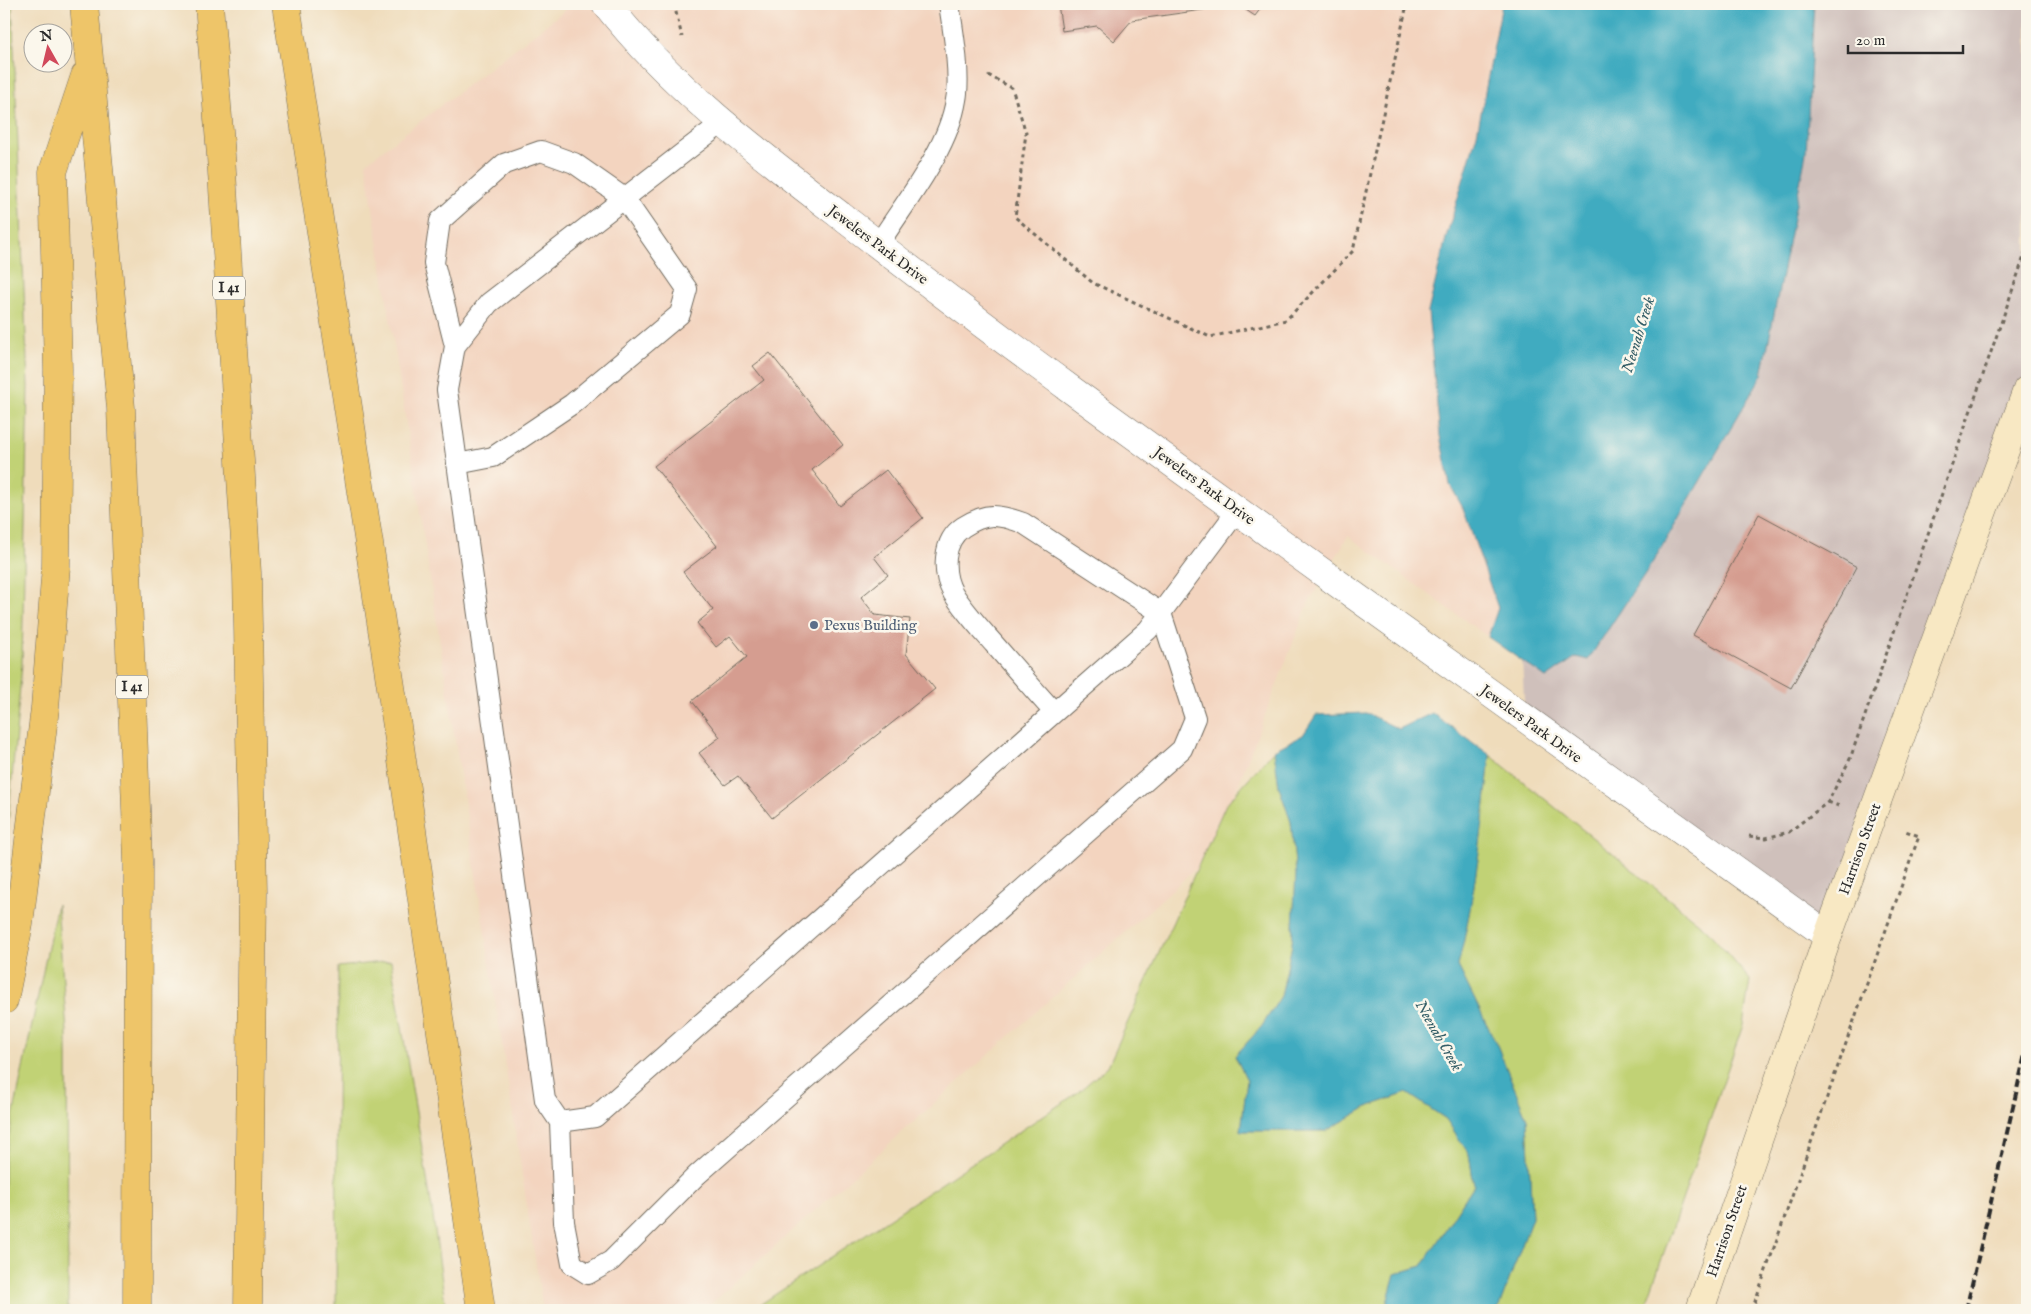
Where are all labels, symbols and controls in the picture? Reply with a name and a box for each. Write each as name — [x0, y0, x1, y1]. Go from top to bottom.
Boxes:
north arrow — [22, 22, 72, 72]
scale bar — [1848, 22, 1964, 54]
text: N — [38, 26, 54, 46]
text: 20 m — [1856, 31, 1886, 50]
street label: Jewelers Park Drive — [822, 200, 932, 289]
road number: I 41 — [213, 276, 245, 300]
water label: Neenah Creek — [1618, 294, 1660, 375]
street label: Jewelers Park Drive — [1148, 442, 1259, 529]
place label: Pexus Building — [824, 616, 918, 635]
marker: Pexus Building — [808, 619, 820, 631]
road number: I 41 — [116, 676, 148, 699]
street label: Jewelers Park Drive — [1475, 680, 1586, 767]
street label: Harrison Street — [1835, 801, 1885, 897]
water label: Neenah Creek — [1410, 997, 1467, 1075]
street label: Harrison Street — [1702, 1182, 1752, 1280]

